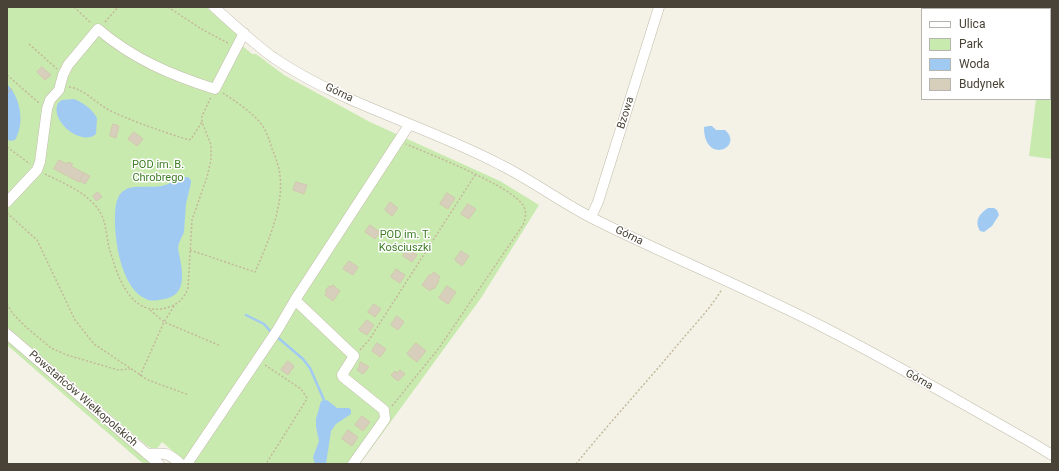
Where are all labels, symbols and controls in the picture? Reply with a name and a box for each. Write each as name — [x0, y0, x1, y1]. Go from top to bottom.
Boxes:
legend — [921, 8, 1051, 100]
text: Ulica — [959, 17, 985, 31]
text: Park — [959, 37, 983, 51]
text: Woda — [959, 57, 990, 71]
text: Budynek — [959, 77, 1005, 91]
street label: Górna — [323, 81, 355, 105]
street label: Bzowa — [615, 95, 637, 131]
park label: POD im. B. Chrobrego — [132, 158, 184, 184]
street label: Górna — [613, 224, 645, 248]
park label: POD im. T. Kościuszki — [379, 228, 431, 254]
street label: Powstańców Wielkopolskich — [26, 348, 140, 450]
street label: Górna — [903, 367, 935, 393]

